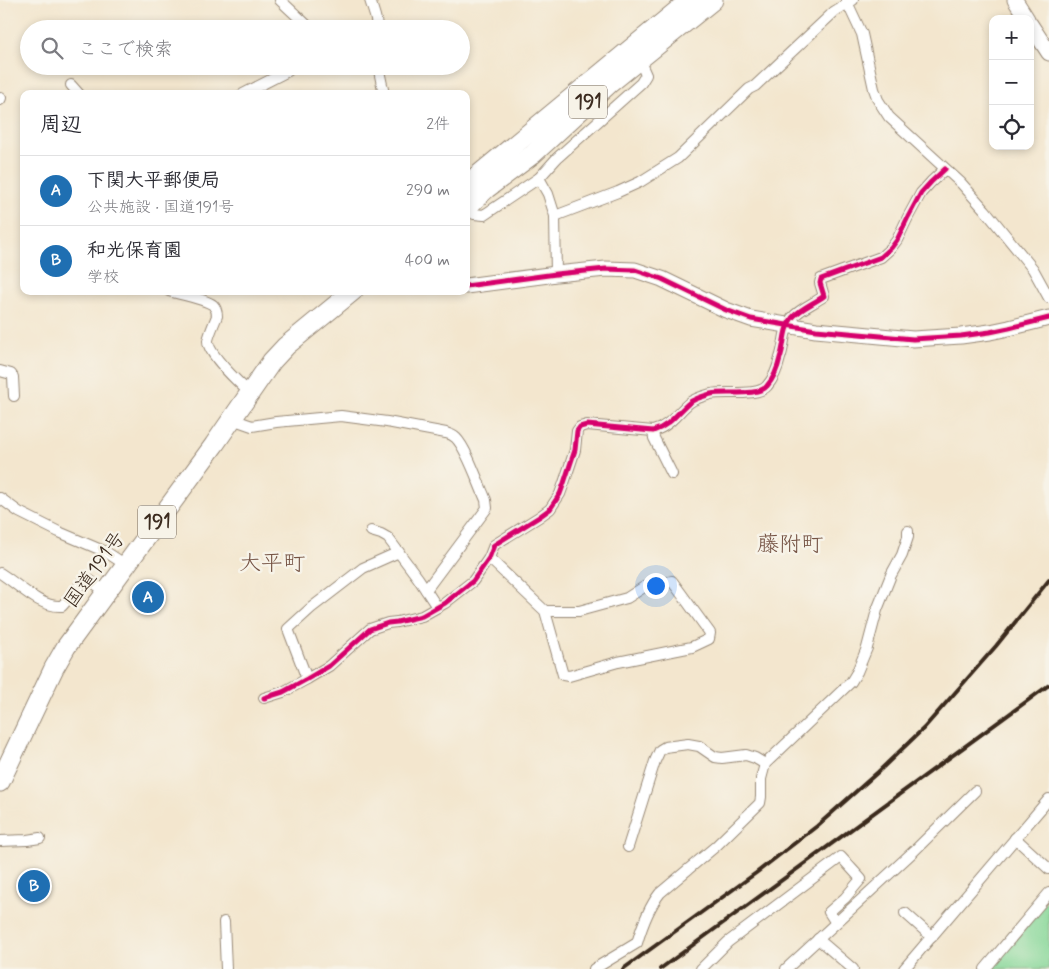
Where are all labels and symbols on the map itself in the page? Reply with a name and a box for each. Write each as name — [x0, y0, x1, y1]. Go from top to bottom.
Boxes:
road number: 191 — [569, 85, 607, 118]
road number: 191 — [138, 506, 176, 538]
street label: 国道191号 — [58, 526, 132, 614]
district label: 藤附町 — [757, 531, 823, 559]
district label: 大平町 — [239, 550, 305, 578]
your location — [643, 573, 669, 599]
pin: A — [132, 578, 164, 616]
pin: B — [18, 867, 50, 905]

